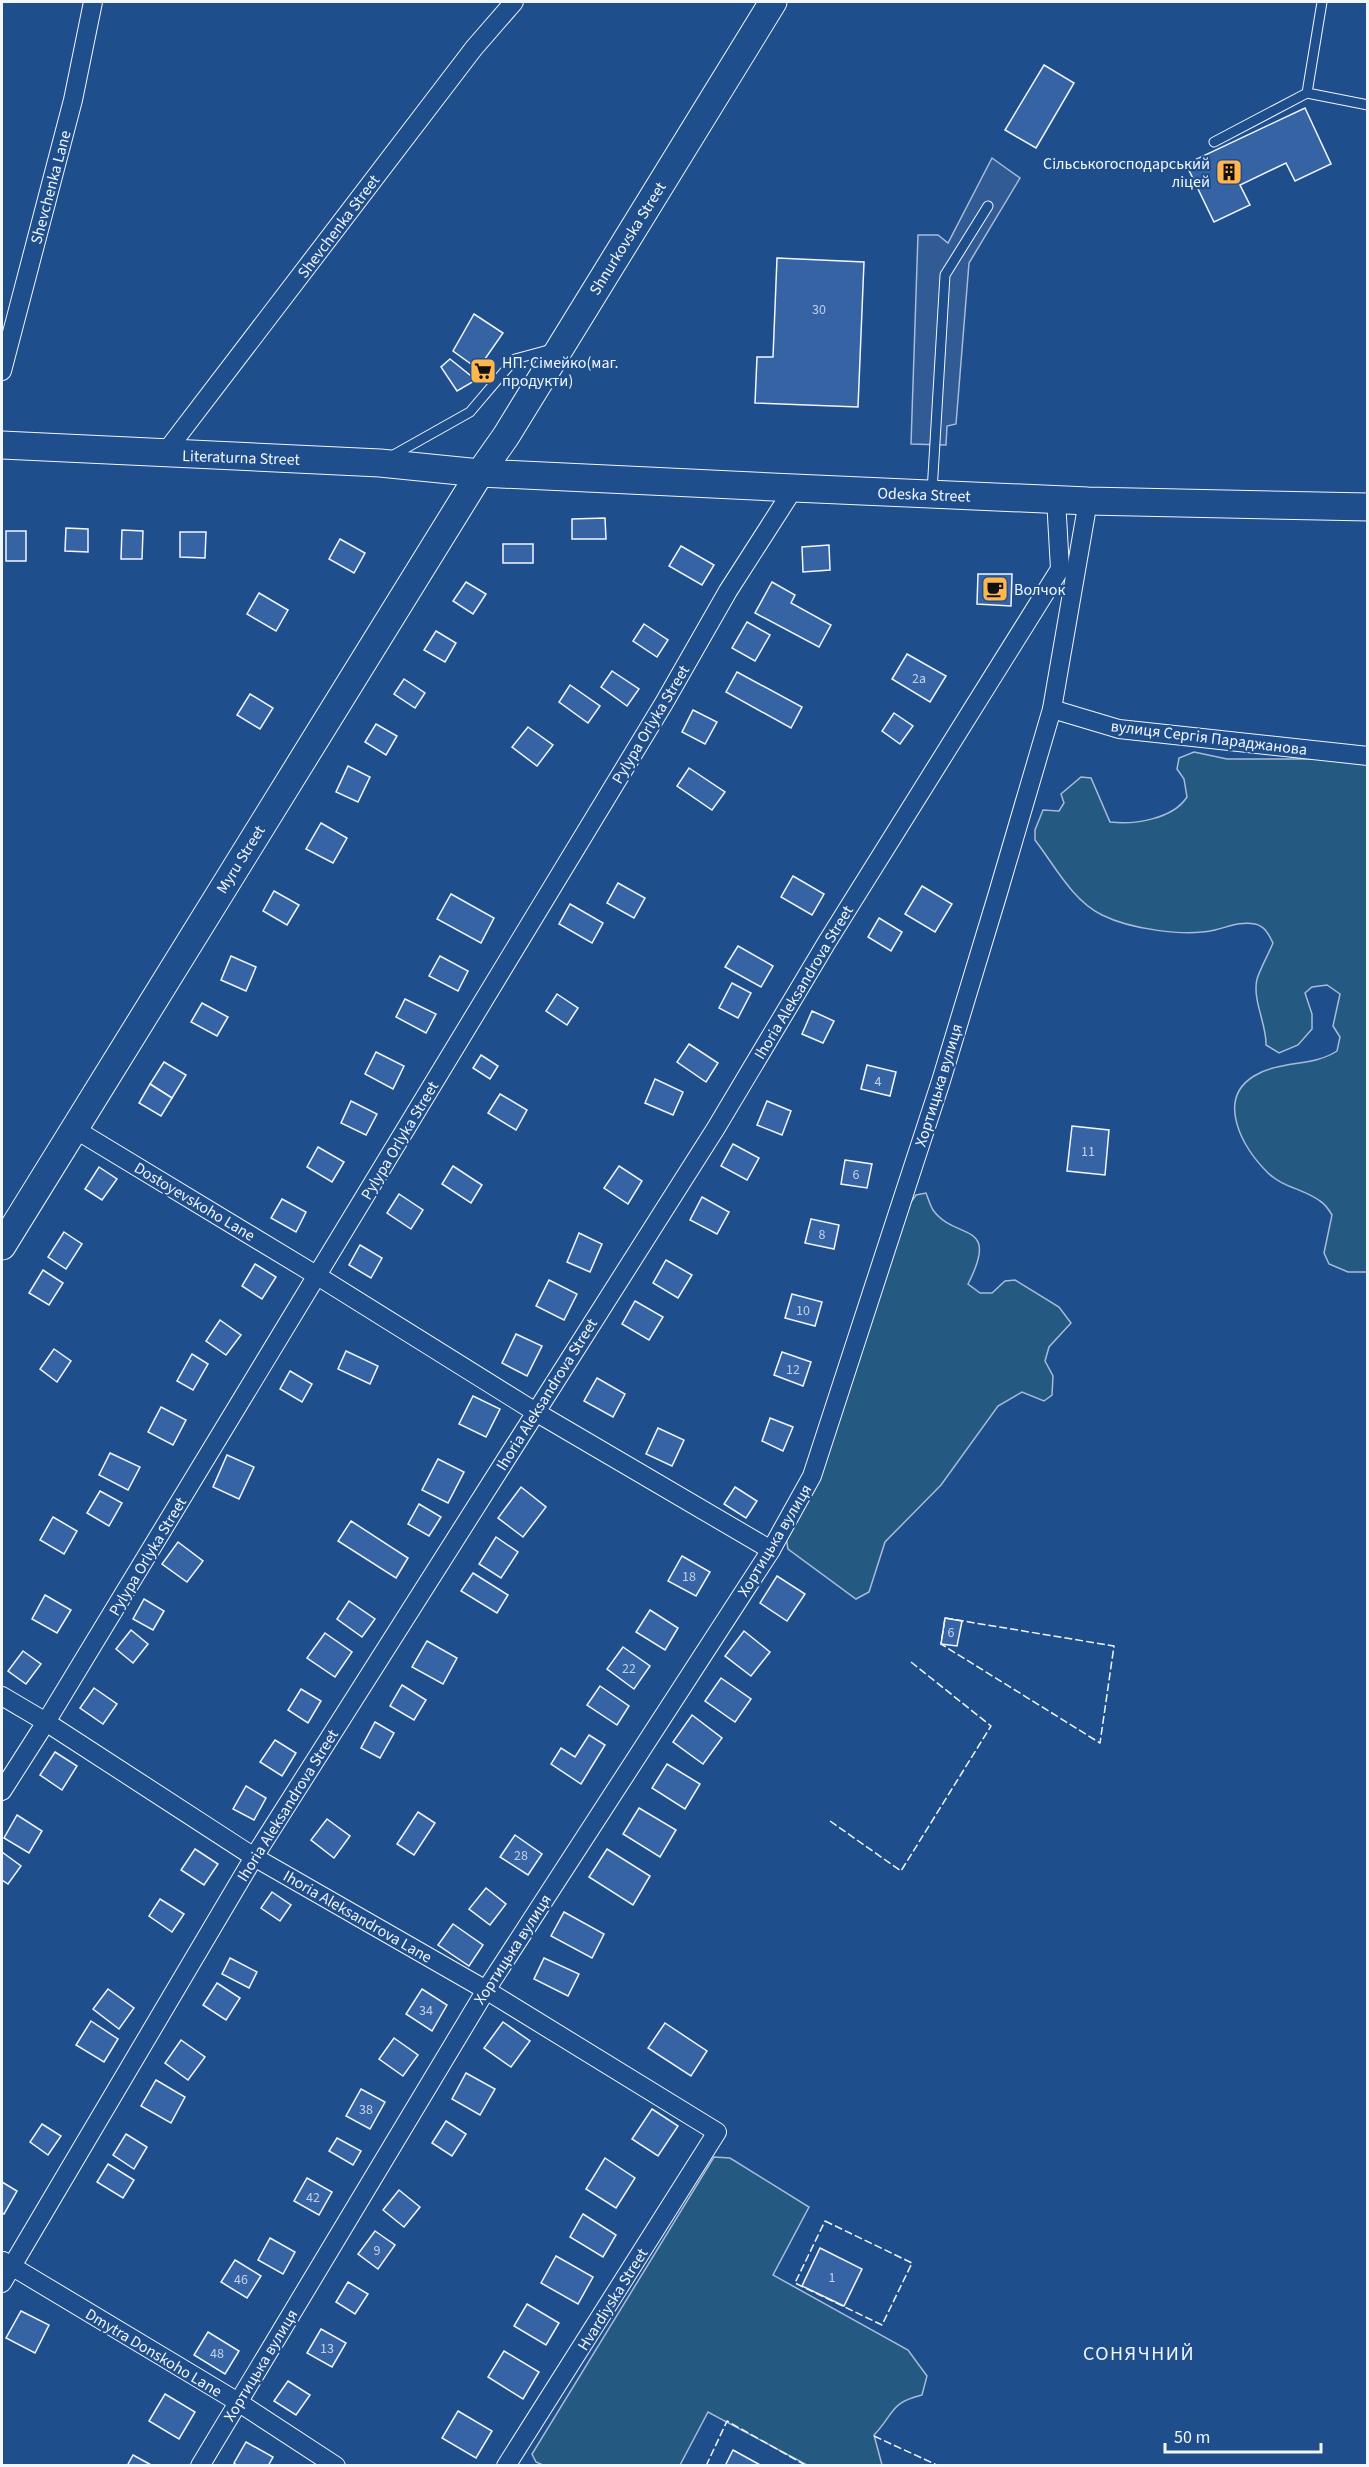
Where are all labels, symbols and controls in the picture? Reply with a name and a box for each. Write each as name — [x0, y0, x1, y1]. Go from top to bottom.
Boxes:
street label: Shevchenka Lane — [25, 128, 77, 247]
place label: Сільськогосподарський ліцей — [1043, 153, 1210, 193]
building icon: Сільськогосподарський ліцей — [1214, 157, 1244, 187]
street label: Shevchenka Street — [293, 170, 385, 283]
street label: Shnurkovska Street — [584, 177, 672, 299]
house number: 30 — [812, 300, 826, 320]
place label: НП. Сімейко(маг. продукти) — [502, 352, 618, 392]
supermarket icon: НП. Сімейко(маг. продукти) — [468, 356, 498, 386]
street label: Literaturna Street — [182, 445, 301, 471]
street label: Odeska Street — [877, 482, 972, 508]
cafe icon: Волчок — [980, 574, 1010, 604]
place label: Волчок — [1014, 579, 1065, 601]
street label: Pylypa Orlyka Street — [607, 661, 695, 788]
house number: 2а — [912, 669, 926, 689]
street label: вулиця Сергія Параджанова — [1109, 715, 1308, 761]
street label: Myru Street — [211, 821, 271, 898]
street label: Ihoria Aleksandrova Street — [749, 901, 859, 1064]
street label: Хортицька вулиця — [910, 1021, 968, 1150]
house number: 4 — [875, 1072, 882, 1092]
street label: Pylypa Orlyka Street — [356, 1077, 444, 1204]
house number: 11 — [1081, 1142, 1095, 1162]
street label: Dostoyevskoho Lane — [130, 1157, 259, 1247]
house number: 6 — [853, 1165, 860, 1185]
house number: 8 — [819, 1225, 826, 1245]
house number: 10 — [796, 1301, 810, 1321]
street label: Ihoria Aleksandrova Street — [491, 1314, 603, 1475]
house number: 12 — [786, 1360, 800, 1380]
street label: Хортицька вулиця — [733, 1480, 817, 1601]
street label: Pylypa Orlyka Street — [104, 1493, 192, 1620]
house number: 18 — [682, 1567, 696, 1587]
house number: 6 — [948, 1623, 955, 1643]
house number: 22 — [622, 1659, 636, 1679]
street label: Ihoria Aleksandrova Street — [232, 1725, 344, 1886]
house number: 28 — [514, 1846, 528, 1866]
street label: Ihoria Aleksandrova Lane — [279, 1865, 436, 1969]
street label: Хортицька вулиця — [469, 1890, 557, 2009]
house number: 34 — [419, 2001, 433, 2021]
house number: 38 — [359, 2100, 373, 2120]
house number: 42 — [306, 2188, 320, 2208]
house number: 9 — [374, 2241, 381, 2261]
street label: Hvardiyska Street — [572, 2244, 654, 2355]
house number: 1 — [829, 2268, 836, 2288]
house number: 46 — [234, 2270, 248, 2290]
street label: Dmytra Donskoho Lane — [81, 2303, 226, 2402]
street label: Хортицька вулиця — [219, 2305, 303, 2426]
house number: 13 — [320, 2339, 334, 2359]
district label: СОНЯЧНИЙ — [1083, 2340, 1195, 2368]
house number: 48 — [210, 2344, 224, 2364]
scale bar — [1165, 2416, 1321, 2454]
text: 50 m — [1174, 2425, 1210, 2450]

